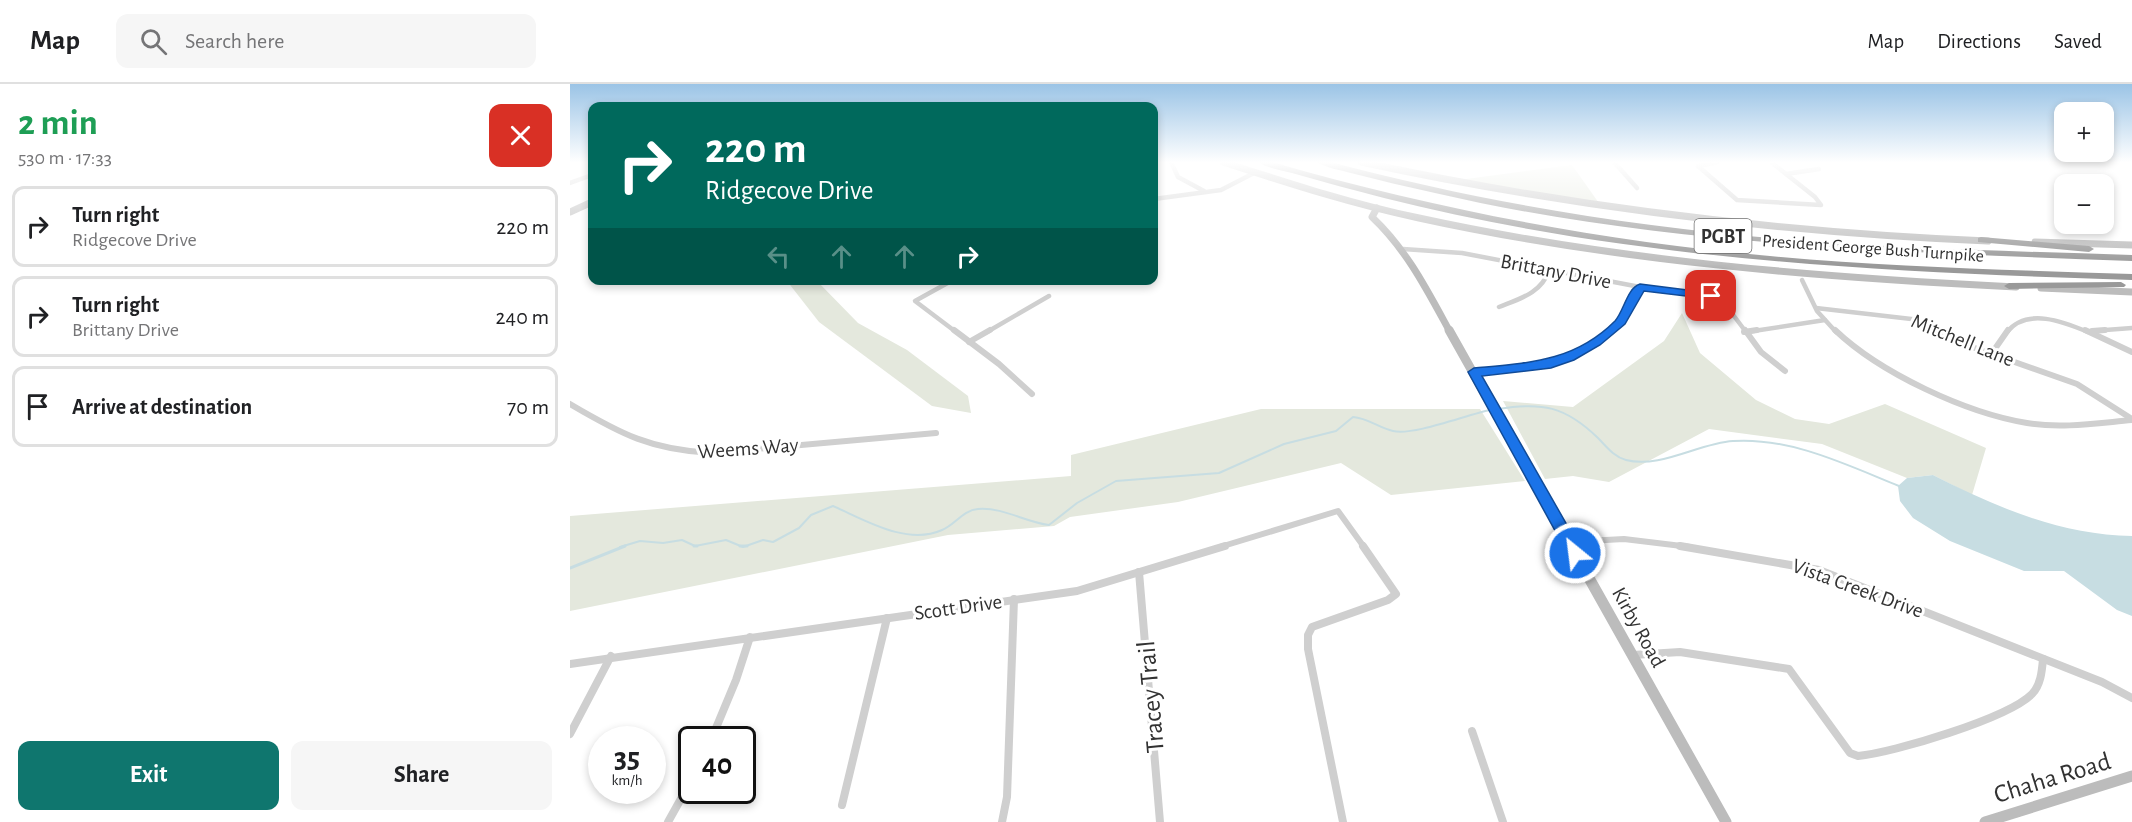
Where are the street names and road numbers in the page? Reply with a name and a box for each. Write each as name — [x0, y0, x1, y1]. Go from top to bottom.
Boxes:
road number: PGBT — [1694, 219, 1752, 253]
street label: President George Bush Turnpike — [1761, 232, 1984, 266]
street label: Brittany Drive — [1499, 250, 1613, 293]
street label: Mitchell Lane — [1908, 310, 2017, 371]
street label: Weems Way — [697, 434, 799, 463]
street label: Vista Creek Drive — [1789, 555, 1926, 622]
street label: Kirby Road — [1608, 584, 1669, 671]
street label: Scott Drive — [913, 591, 1003, 624]
street label: Tracey Trail — [1133, 640, 1169, 754]
street label: Chaha Road — [1991, 748, 2114, 808]

